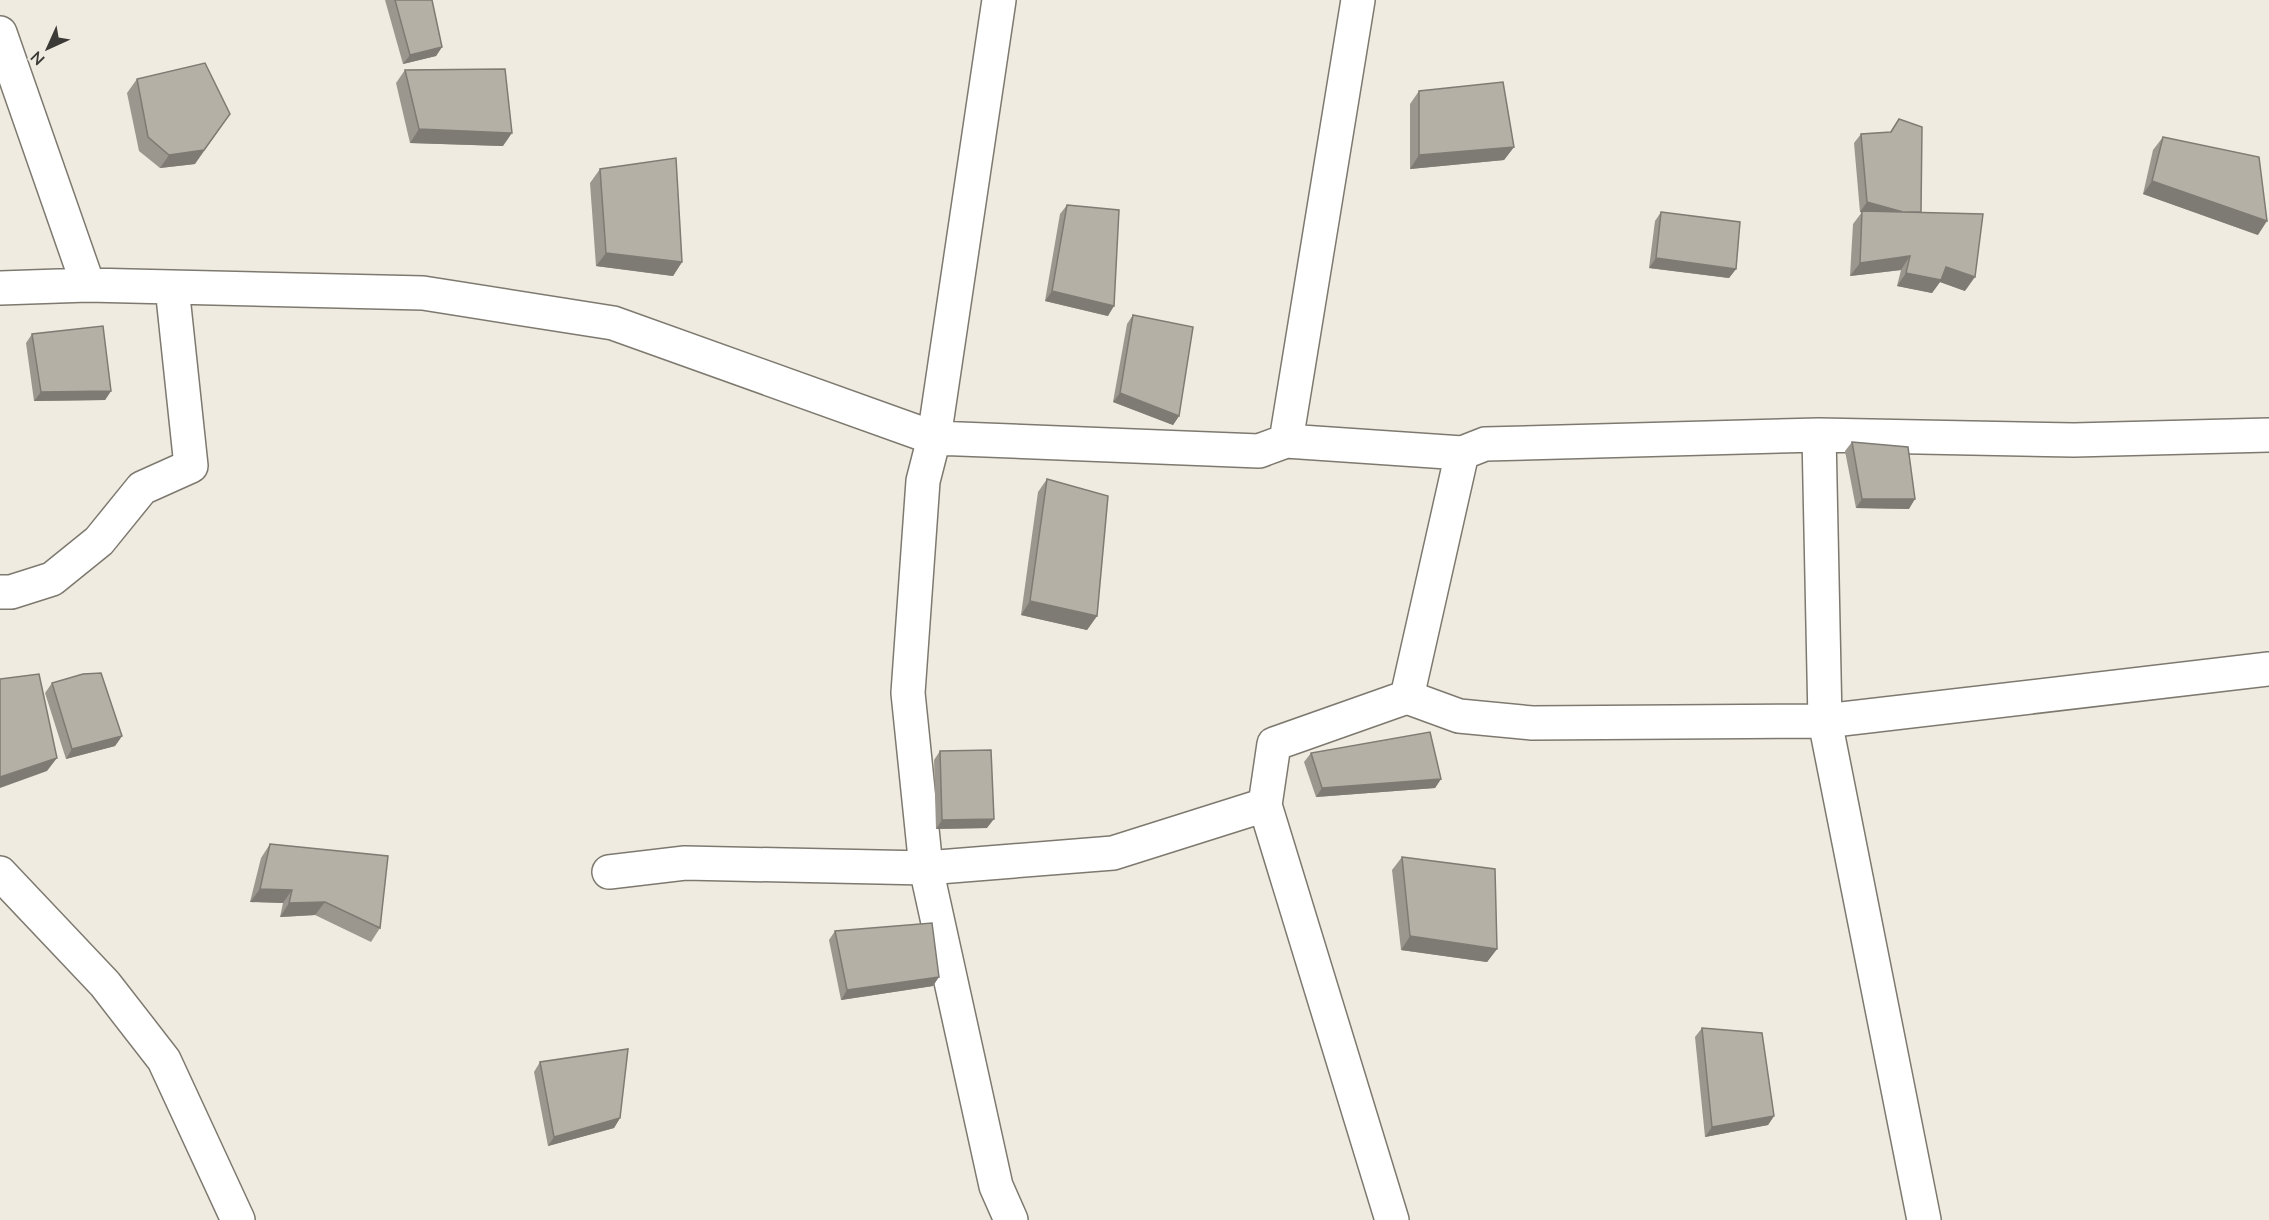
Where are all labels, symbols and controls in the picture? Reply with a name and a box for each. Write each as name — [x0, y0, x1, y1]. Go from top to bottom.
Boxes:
north arrow — [18, 18, 78, 78]
text: N — [26, 46, 50, 70]

